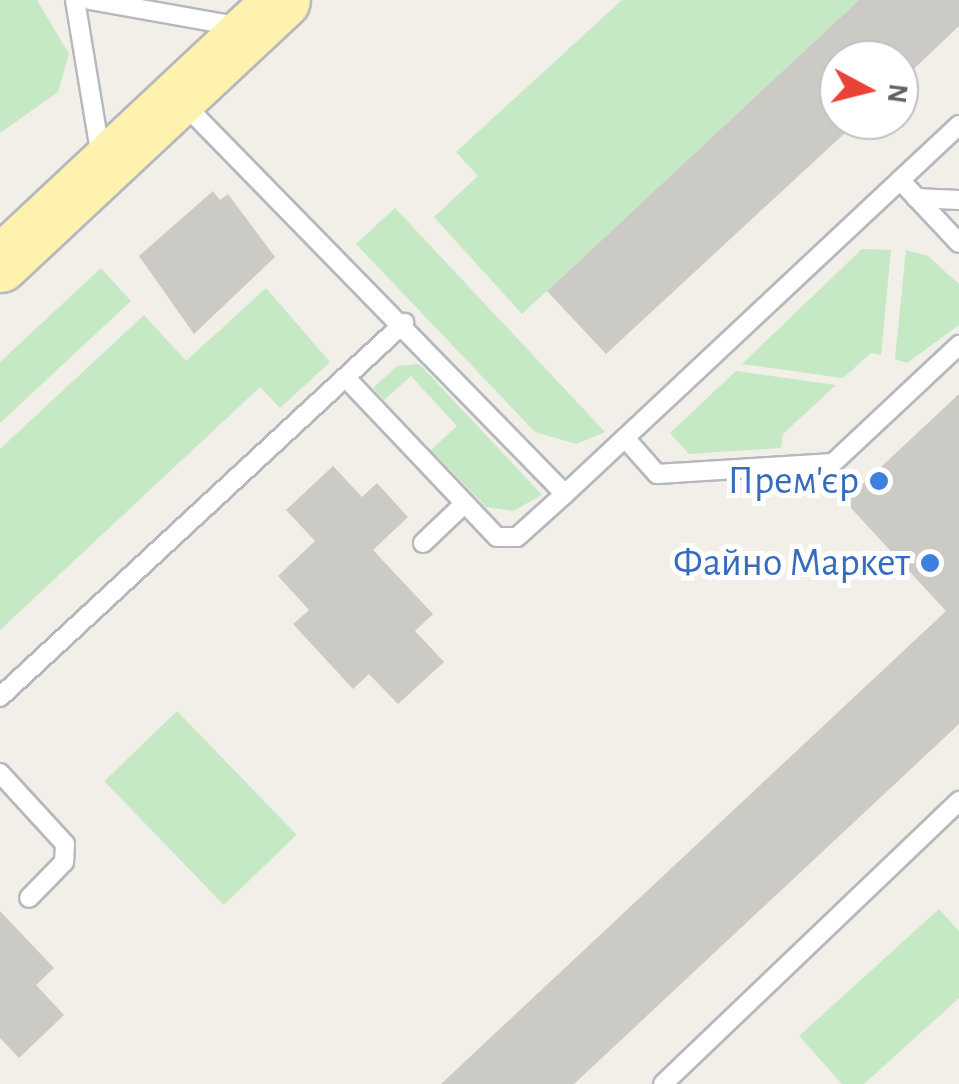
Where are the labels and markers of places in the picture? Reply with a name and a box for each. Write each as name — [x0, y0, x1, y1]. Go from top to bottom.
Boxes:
place label: Прем'єр — [727, 457, 859, 505]
marker: Прем'єр — [868, 470, 890, 492]
place label: Файно Маркет — [673, 539, 910, 587]
marker: Файно Маркет — [919, 552, 941, 574]

